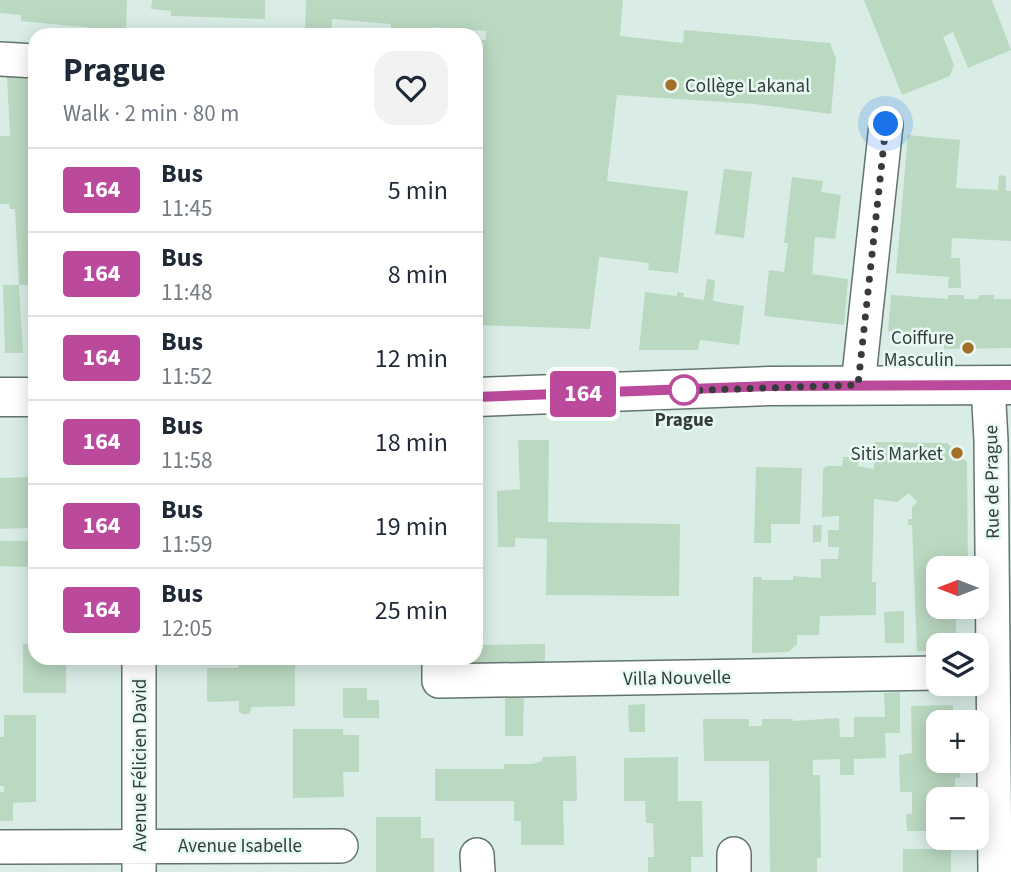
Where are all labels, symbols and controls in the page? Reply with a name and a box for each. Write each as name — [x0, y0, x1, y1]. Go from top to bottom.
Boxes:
text: Prague — [63, 47, 166, 94]
button: heart — [374, 51, 448, 125]
place label: Collège Lakanal — [685, 73, 810, 100]
marker: Collège Lakanal — [663, 77, 679, 93]
text: Walk · 2 min · 80 m — [63, 97, 239, 130]
your location — [868, 106, 903, 141]
text: Bus — [161, 155, 203, 192]
text: 164 — [82, 172, 121, 207]
text: 5 min — [388, 172, 448, 209]
text: 11:45 — [161, 192, 212, 225]
text: Bus — [161, 239, 203, 276]
text: 164 — [82, 256, 121, 291]
text: 8 min — [388, 256, 448, 293]
text: 11:48 — [161, 276, 212, 309]
text: Bus — [161, 323, 203, 360]
place label: Coiffure Masculin — [884, 325, 954, 374]
text: 164 — [82, 340, 121, 375]
text: 12 min — [375, 340, 448, 377]
marker: Coiffure Masculin — [960, 340, 976, 356]
text: 11:52 — [161, 360, 212, 393]
line badge: 164 — [543, 371, 623, 417]
marker: Prague — [669, 375, 699, 405]
text: 164 — [564, 376, 602, 411]
text: Bus — [161, 407, 203, 444]
place label: Prague — [654, 407, 714, 434]
text: 164 — [82, 424, 121, 459]
text: 18 min — [375, 424, 448, 461]
street label: Rue de Prague — [978, 425, 1007, 539]
place label: Sitis Market — [851, 441, 944, 468]
text: 11:58 — [161, 444, 212, 477]
marker: Sitis Market — [949, 445, 965, 461]
text: Bus — [161, 491, 203, 528]
text: 164 — [82, 508, 121, 543]
text: 19 min — [375, 508, 448, 545]
text: 11:59 — [161, 528, 212, 561]
north arrow — [926, 556, 989, 620]
map controls — [926, 556, 989, 850]
text: Bus — [161, 575, 203, 612]
text: 164 — [82, 592, 121, 627]
text: 25 min — [375, 592, 448, 629]
text: 12:05 — [161, 612, 212, 645]
button: layers — [926, 633, 989, 696]
street label: Villa Nouvelle — [623, 664, 731, 693]
street label: Avenue Félicien David — [127, 679, 154, 851]
button: + — [926, 710, 989, 773]
button: − — [926, 787, 989, 850]
street label: Avenue Isabelle — [178, 833, 302, 860]

